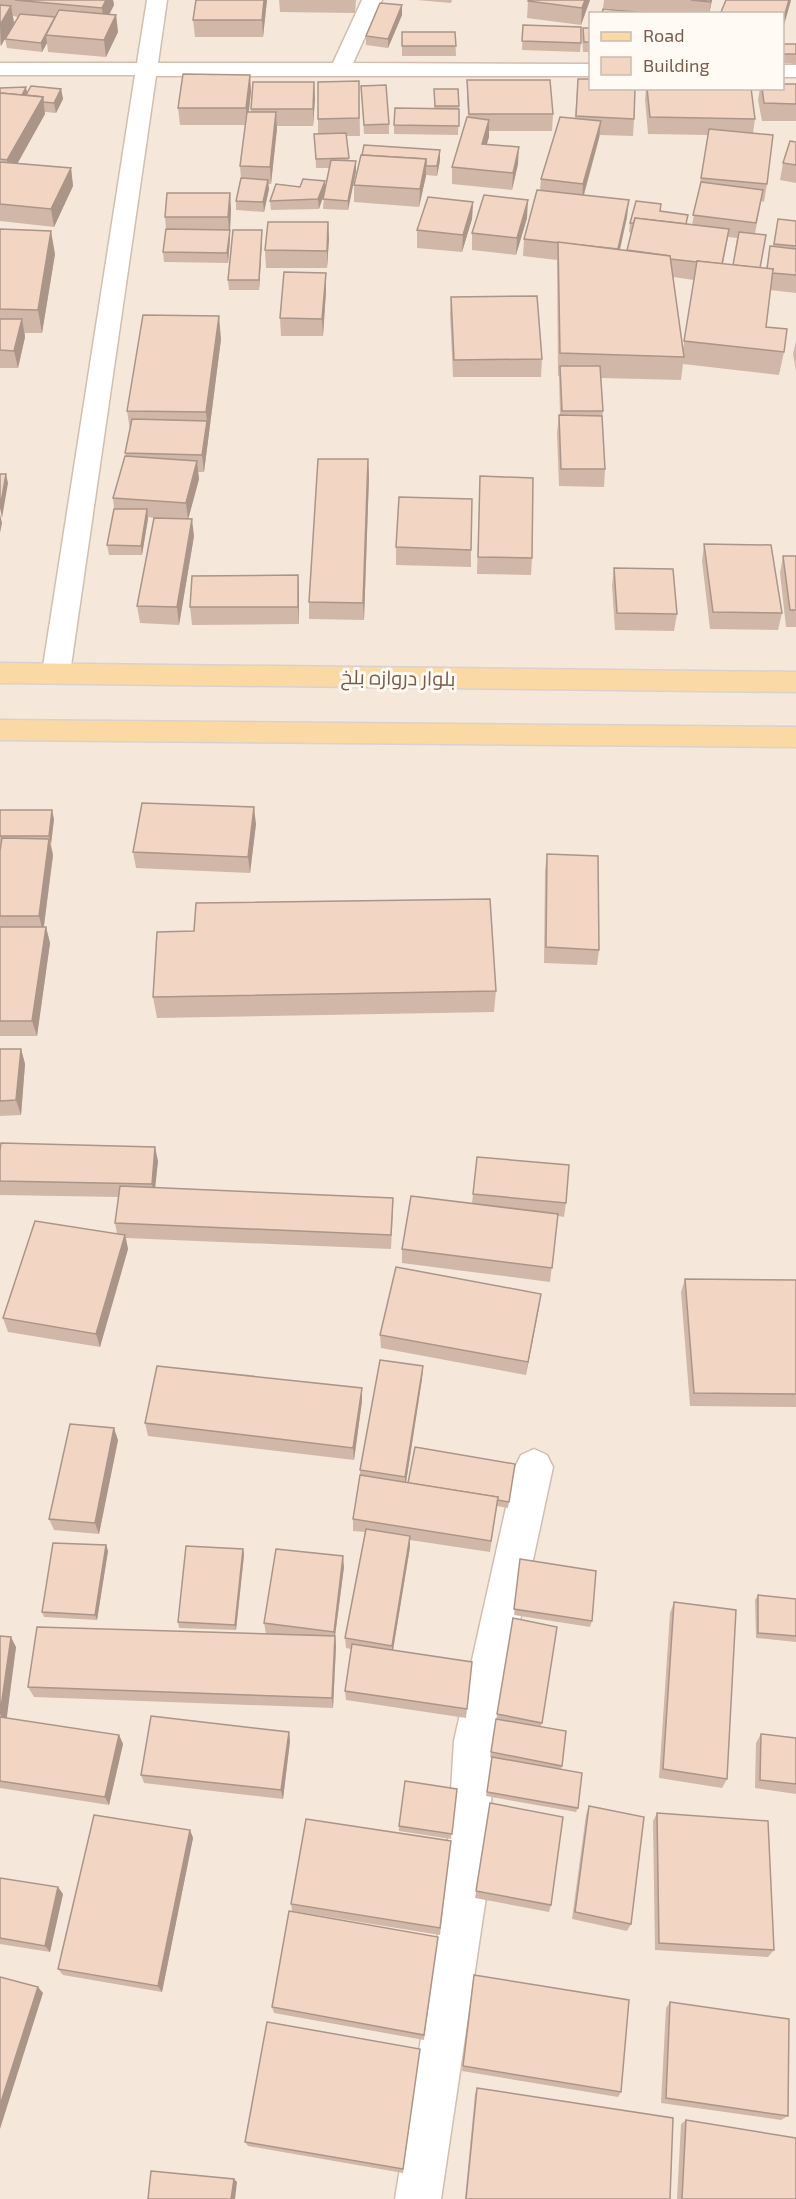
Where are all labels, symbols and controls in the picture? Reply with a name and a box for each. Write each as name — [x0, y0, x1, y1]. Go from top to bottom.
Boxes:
legend — [589, 12, 784, 90]
text: Road — [643, 24, 684, 46]
text: Building — [643, 54, 710, 76]
street label: بلوار دروازه بلخ — [340, 664, 456, 693]

